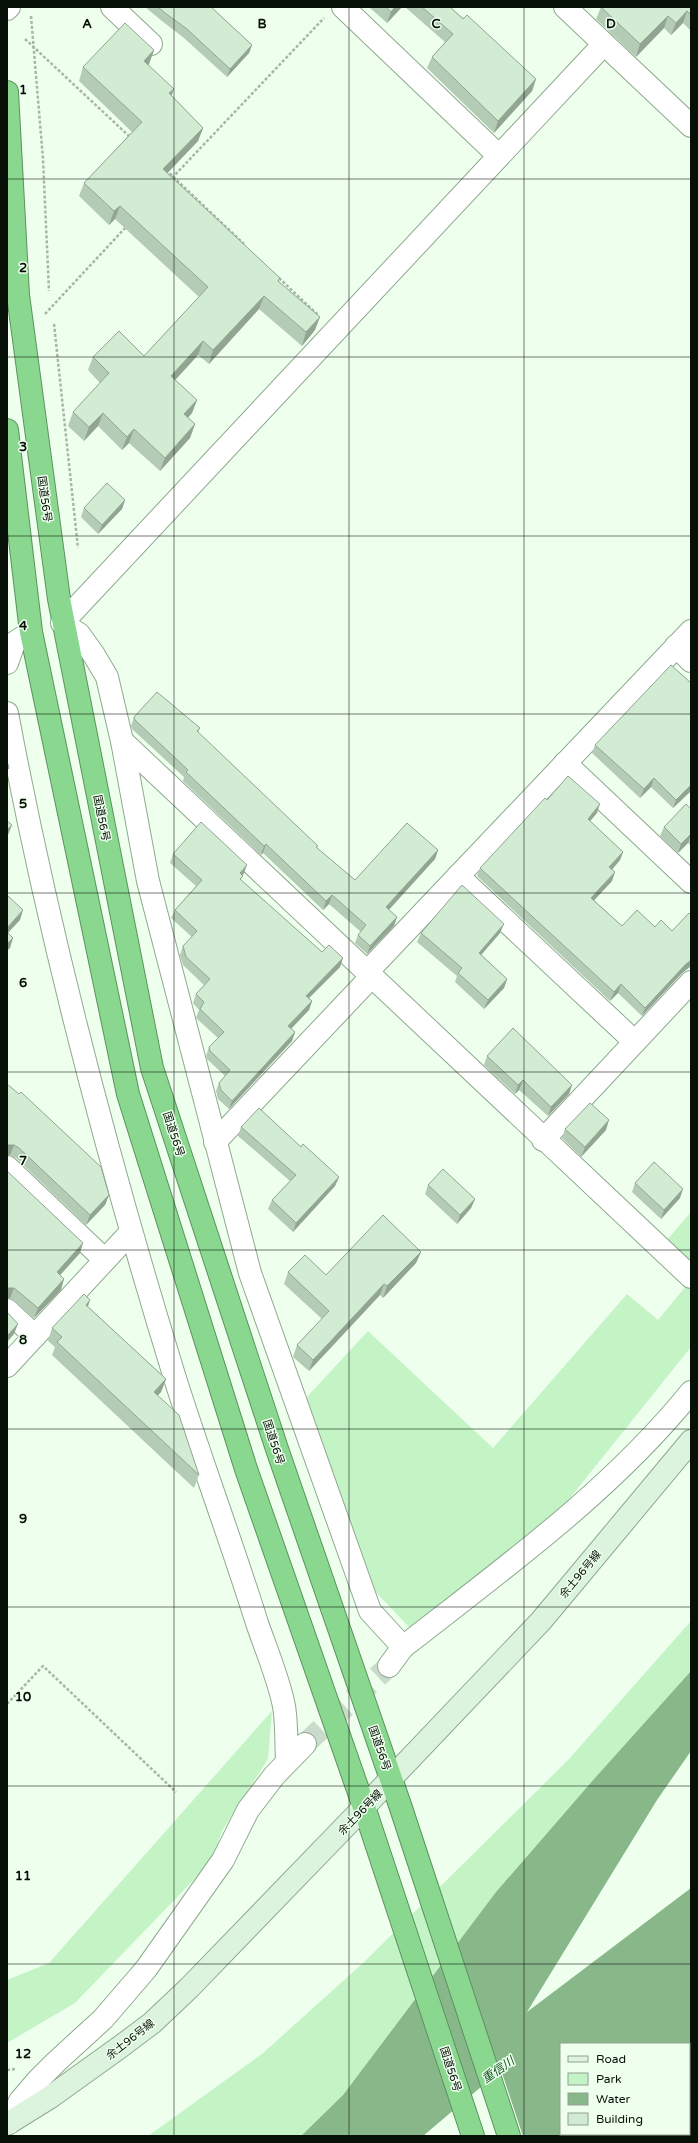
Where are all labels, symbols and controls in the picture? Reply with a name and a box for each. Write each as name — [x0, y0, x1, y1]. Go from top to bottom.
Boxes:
text: A — [82, 16, 92, 32]
text: B — [257, 16, 267, 32]
text: C — [431, 16, 441, 32]
text: D — [606, 16, 616, 32]
text: 1 — [19, 82, 27, 98]
text: 2 — [19, 260, 27, 276]
text: 3 — [19, 439, 27, 455]
street label: 国道56号 — [35, 475, 54, 523]
text: 4 — [19, 618, 28, 634]
street label: 国道56号 — [91, 794, 112, 842]
text: 5 — [19, 796, 27, 812]
text: 6 — [19, 975, 27, 991]
street label: 国道56号 — [160, 1110, 187, 1158]
text: 7 — [19, 1153, 27, 1169]
text: 8 — [19, 1332, 27, 1348]
street label: 国道56号 — [260, 1418, 287, 1466]
text: 9 — [19, 1511, 27, 1527]
street label: 余土96号線 — [557, 1548, 604, 1601]
text: 10 — [15, 1689, 31, 1705]
street label: 国道56号 — [366, 1724, 393, 1772]
street label: 余土96号線 — [336, 1787, 385, 1838]
text: 11 — [15, 1868, 31, 1884]
street label: 余土96号線 — [104, 2016, 157, 2062]
legend — [560, 2043, 690, 2135]
street label: 国道56号 — [437, 2045, 464, 2093]
text: 12 — [15, 2046, 31, 2062]
text: Road — [596, 2052, 626, 2066]
water label: 重信川 — [479, 2053, 518, 2086]
text: Park — [596, 2072, 622, 2086]
text: Water — [596, 2092, 631, 2106]
text: Building — [596, 2112, 643, 2126]

